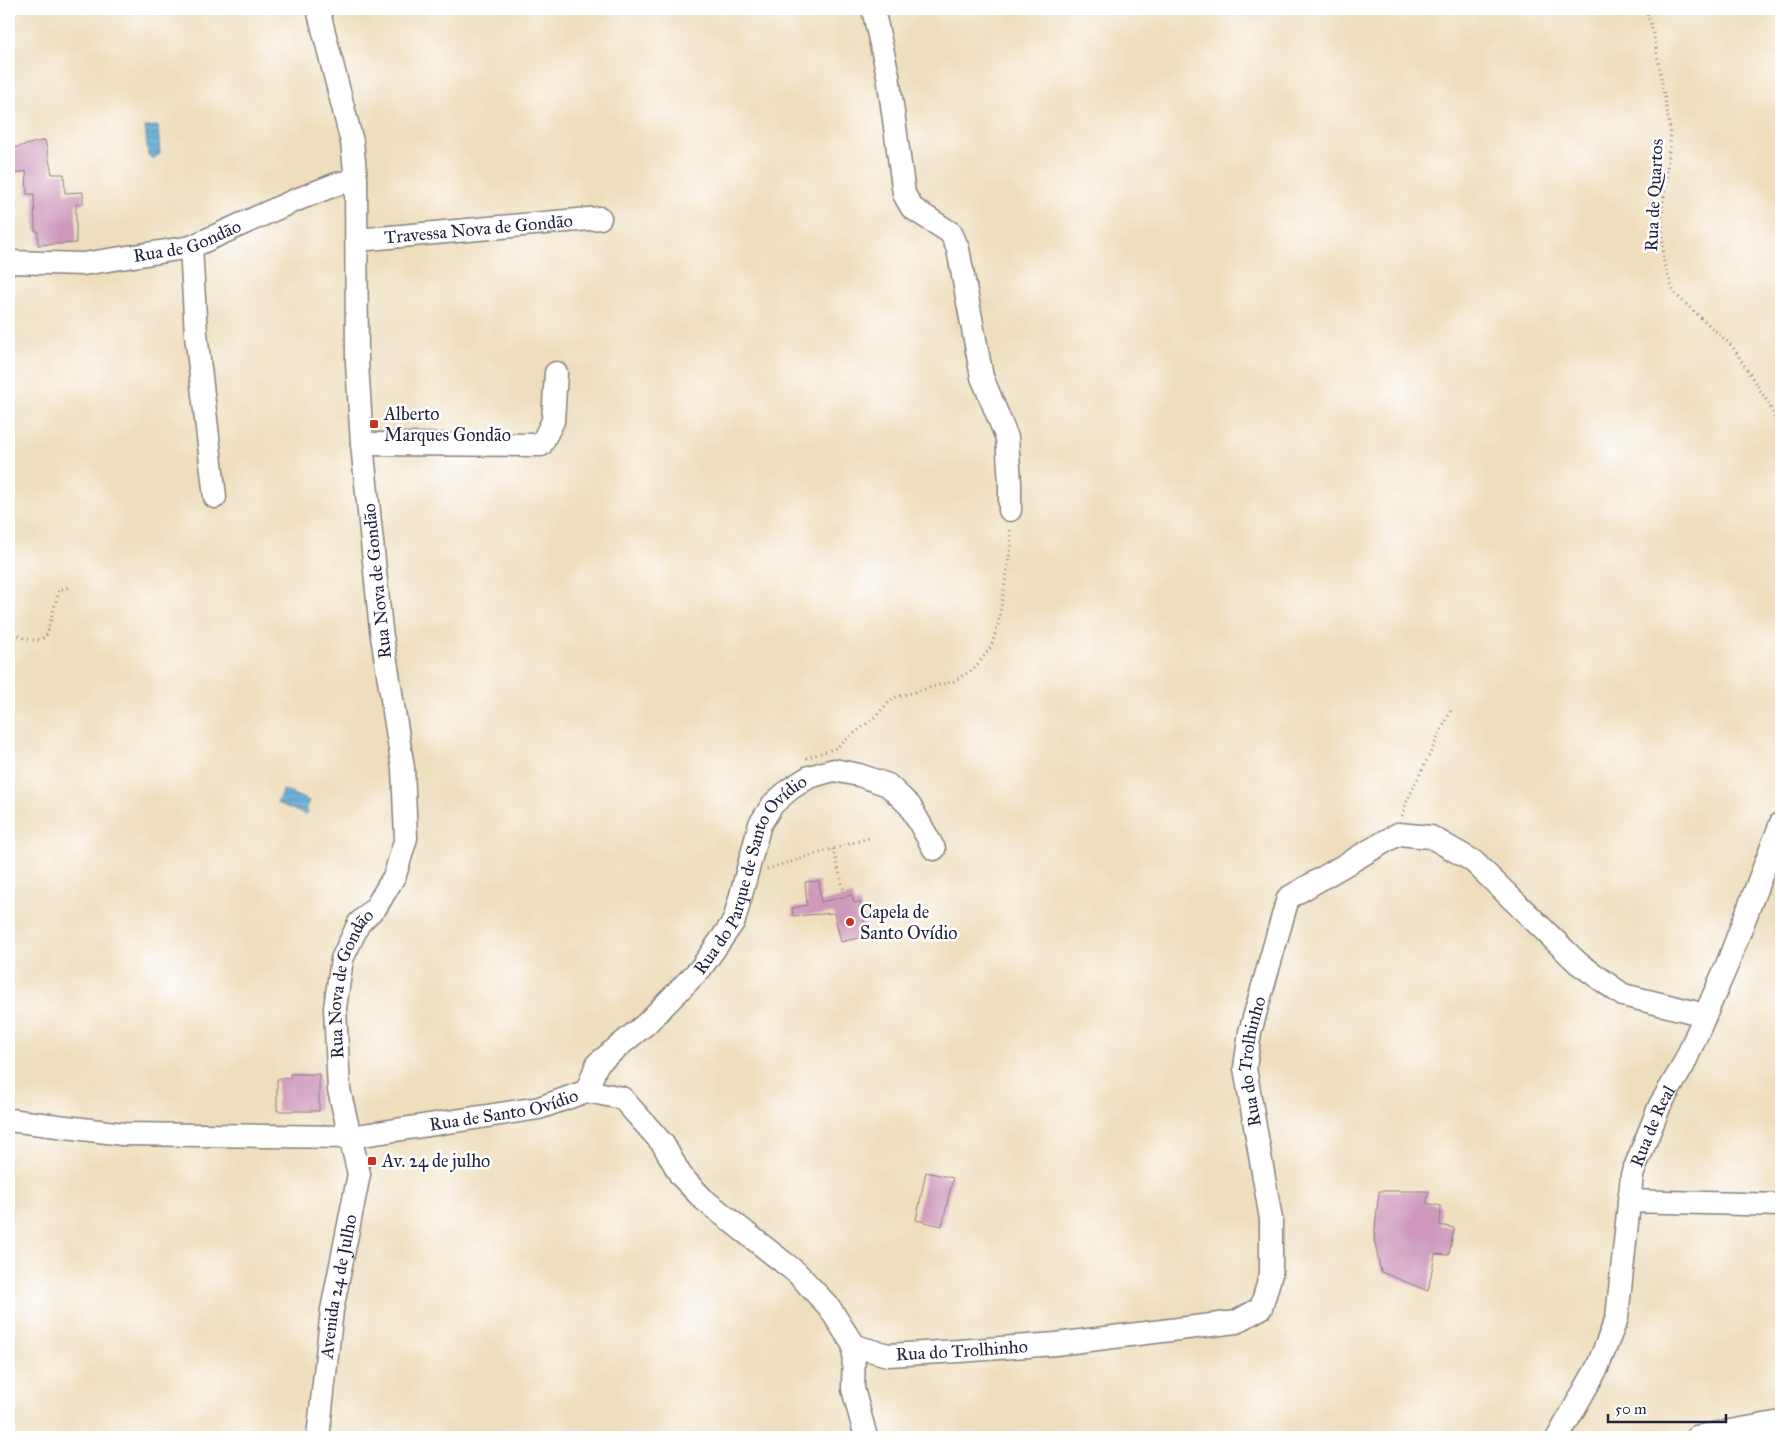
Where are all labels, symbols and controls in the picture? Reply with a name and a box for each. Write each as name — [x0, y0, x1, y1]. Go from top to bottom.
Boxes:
street label: Rua de Quartos — [1640, 138, 1668, 252]
street label: Travessa Nova de Gondão — [383, 210, 574, 248]
street label: Rua de Gondão — [132, 215, 244, 267]
place label: Alberto Marques Gondão — [383, 403, 511, 447]
marker: Alberto Marques Gondão — [368, 418, 380, 430]
street label: Rua Nova de Gondão — [358, 502, 396, 660]
street label: Rua do Parque de Santo Ovídio — [689, 770, 811, 979]
place label: Capela de Santo Ovídio — [860, 901, 958, 944]
street label: Rua Nova de Gondão — [324, 904, 378, 1059]
marker: Capela de Santo Ovídio — [844, 916, 856, 928]
street label: Rua do Trolhinho — [1234, 994, 1271, 1128]
street label: Rua de Real — [1625, 1081, 1680, 1170]
street label: Rua de Santo Ovídio — [428, 1084, 581, 1136]
place label: Av. 24 de julho — [381, 1150, 490, 1172]
marker: Av. 24 de julho — [366, 1155, 378, 1167]
street label: Avenida 24 de Julho — [316, 1212, 362, 1361]
street label: Rua do Trolhinho — [895, 1335, 1028, 1366]
scale bar — [1608, 1391, 1725, 1423]
text: 50 m — [1615, 1400, 1647, 1418]

